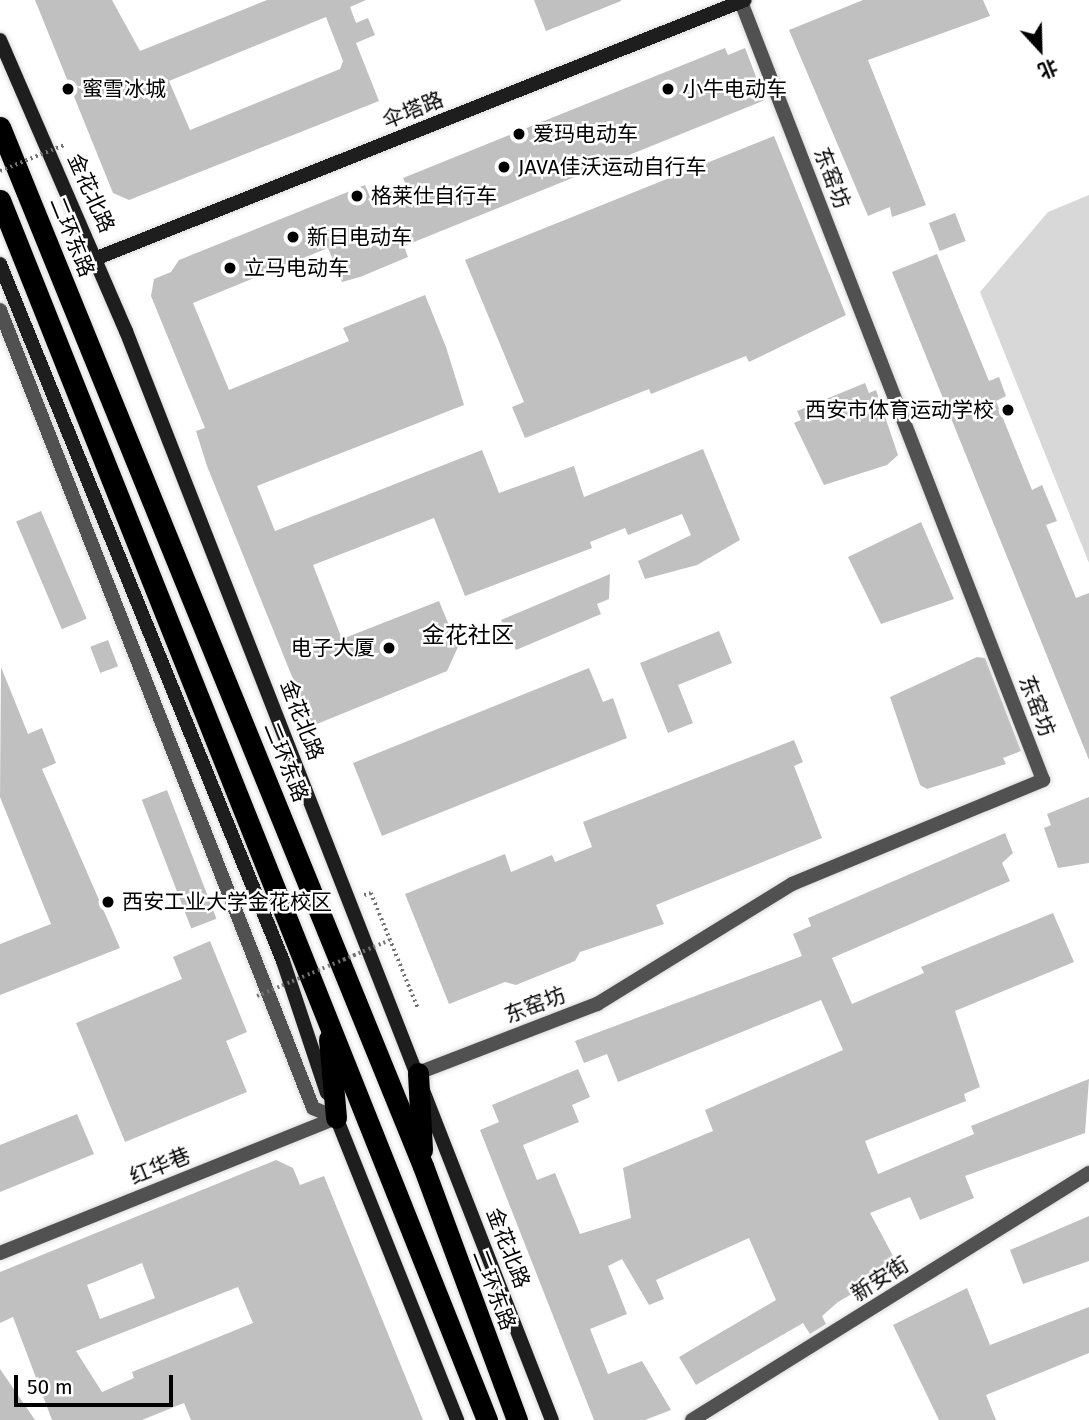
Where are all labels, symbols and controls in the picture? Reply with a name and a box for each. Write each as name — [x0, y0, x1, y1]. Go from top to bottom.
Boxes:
north arrow — [1005, 14, 1075, 84]
text: 北 — [1035, 55, 1061, 83]
place label: 蜜雪冰城 — [82, 76, 166, 102]
place label: 小牛电动车 — [682, 76, 787, 102]
marker: 蜜雪冰城 — [60, 81, 76, 97]
marker: 小牛电动车 — [660, 81, 676, 97]
street label: 伞塔路 — [379, 87, 447, 133]
place label: 爱玛电动车 — [533, 121, 638, 147]
marker: 爱玛电动车 — [511, 126, 527, 142]
street label: 东窑坊 — [809, 144, 855, 212]
street label: 金花北路 — [62, 150, 120, 236]
place label: JAVA佳沃运动自行车 — [518, 154, 707, 180]
marker: JAVA佳沃运动自行车 — [496, 159, 512, 175]
place label: 格莱仕自行车 — [371, 183, 497, 209]
marker: 格莱仕自行车 — [349, 188, 365, 204]
street label: 二环东路 — [45, 193, 99, 281]
place label: 新日电动车 — [307, 224, 412, 250]
marker: 新日电动车 — [285, 229, 301, 245]
place label: 立马电动车 — [244, 255, 349, 281]
marker: 立马电动车 — [222, 260, 238, 276]
place label: 西安市体育运动学校 — [805, 397, 994, 423]
marker: 西安市体育运动学校 — [1000, 402, 1016, 418]
district label: 金花社区 — [422, 621, 514, 649]
place label: 电子大厦 — [291, 635, 375, 661]
marker: 电子大厦 — [381, 640, 397, 656]
street label: 东窑坊 — [1014, 672, 1060, 740]
street label: 金花北路 — [275, 676, 329, 764]
street label: 二环东路 — [259, 718, 313, 806]
place label: 西安工业大学金花校区 — [122, 889, 332, 915]
marker: 西安工业大学金花校区 — [100, 894, 116, 910]
street label: 东窑坊 — [501, 982, 569, 1028]
street label: 红华巷 — [126, 1143, 194, 1189]
street label: 金花北路 — [481, 1204, 535, 1292]
street label: 二环东路 — [467, 1246, 521, 1334]
street label: 新安街 — [847, 1252, 913, 1306]
scale bar — [18, 1360, 177, 1404]
text: 50 m — [27, 1374, 73, 1400]

